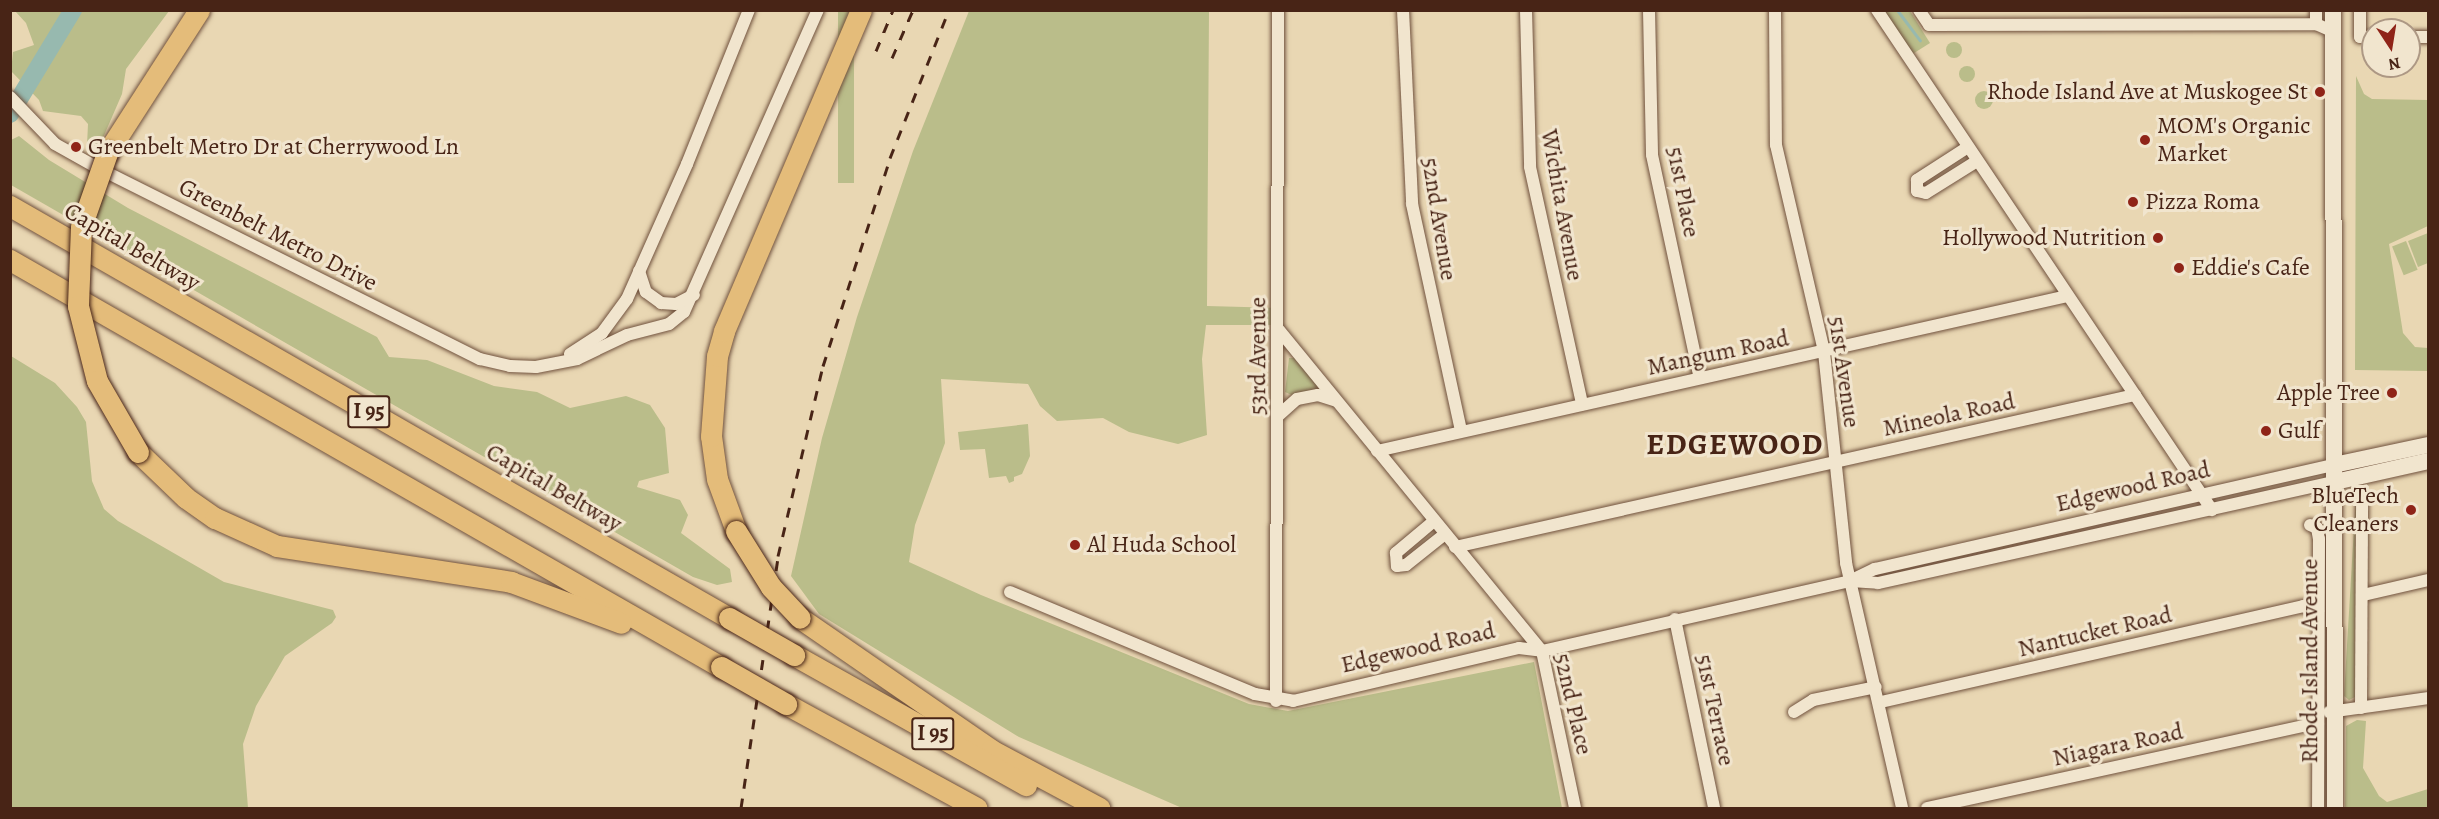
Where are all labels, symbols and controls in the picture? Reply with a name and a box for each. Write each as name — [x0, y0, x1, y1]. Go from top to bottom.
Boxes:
north arrow — [2361, 18, 2421, 78]
text: N — [2386, 52, 2402, 76]
place label: Rhode Island Ave at Muskogee St — [1987, 78, 2308, 106]
marker: Rhode Island Ave at Muskogee St — [2313, 85, 2327, 99]
place label: MOM's Organic Market — [2157, 112, 2310, 168]
street label: Wichita Avenue — [1535, 127, 1589, 283]
place label: Greenbelt Metro Dr at Cherrywood Ln — [88, 133, 459, 161]
marker: MOM's Organic Market — [2138, 133, 2152, 147]
marker: Greenbelt Metro Dr at Cherrywood Ln — [69, 140, 83, 154]
street label: 51st Place — [1660, 144, 1706, 240]
street label: 52nd Avenue — [1415, 156, 1463, 282]
street label: Greenbelt Metro Drive — [174, 173, 382, 297]
place label: Pizza Roma — [2145, 188, 2260, 216]
marker: Pizza Roma — [2126, 195, 2140, 209]
street label: Capital Beltway — [59, 197, 205, 297]
place label: Hollywood Nutrition — [1942, 224, 2146, 252]
marker: Hollywood Nutrition — [2151, 231, 2165, 245]
place label: Eddie's Cafe — [2191, 254, 2310, 282]
marker: Eddie's Cafe — [2172, 261, 2186, 275]
street label: 53rd Avenue — [1244, 297, 1272, 415]
street label: 51st Avenue — [1822, 314, 1866, 430]
street label: Mangum Road — [1645, 324, 1791, 382]
place label: Apple Tree — [2277, 379, 2380, 407]
marker: Apple Tree — [2385, 386, 2399, 400]
street label: Mineola Road — [1880, 387, 2018, 443]
road number: I 95 — [346, 393, 392, 431]
place label: Gulf — [2278, 417, 2320, 445]
marker: Gulf — [2259, 424, 2273, 438]
district label: EDGEWOOD — [1646, 426, 1824, 462]
street label: Capital Beltway — [481, 438, 627, 538]
street label: Edgewood Road — [2053, 455, 2213, 519]
place label: BlueTech Cleaners — [2311, 482, 2399, 538]
marker: BlueTech Cleaners — [2404, 503, 2418, 517]
place label: Al Huda School — [1087, 531, 1236, 559]
marker: Al Huda School — [1068, 538, 1082, 552]
street label: Rhode Island Avenue — [2296, 559, 2324, 763]
street label: Nantucket Road — [2015, 600, 2175, 664]
street label: Edgewood Road — [1338, 616, 1498, 680]
street label: 52nd Place — [1547, 650, 1599, 758]
street label: 51st Terrace — [1689, 652, 1741, 768]
road number: I 95 — [910, 715, 956, 753]
street label: Niagara Road — [2050, 717, 2186, 773]

